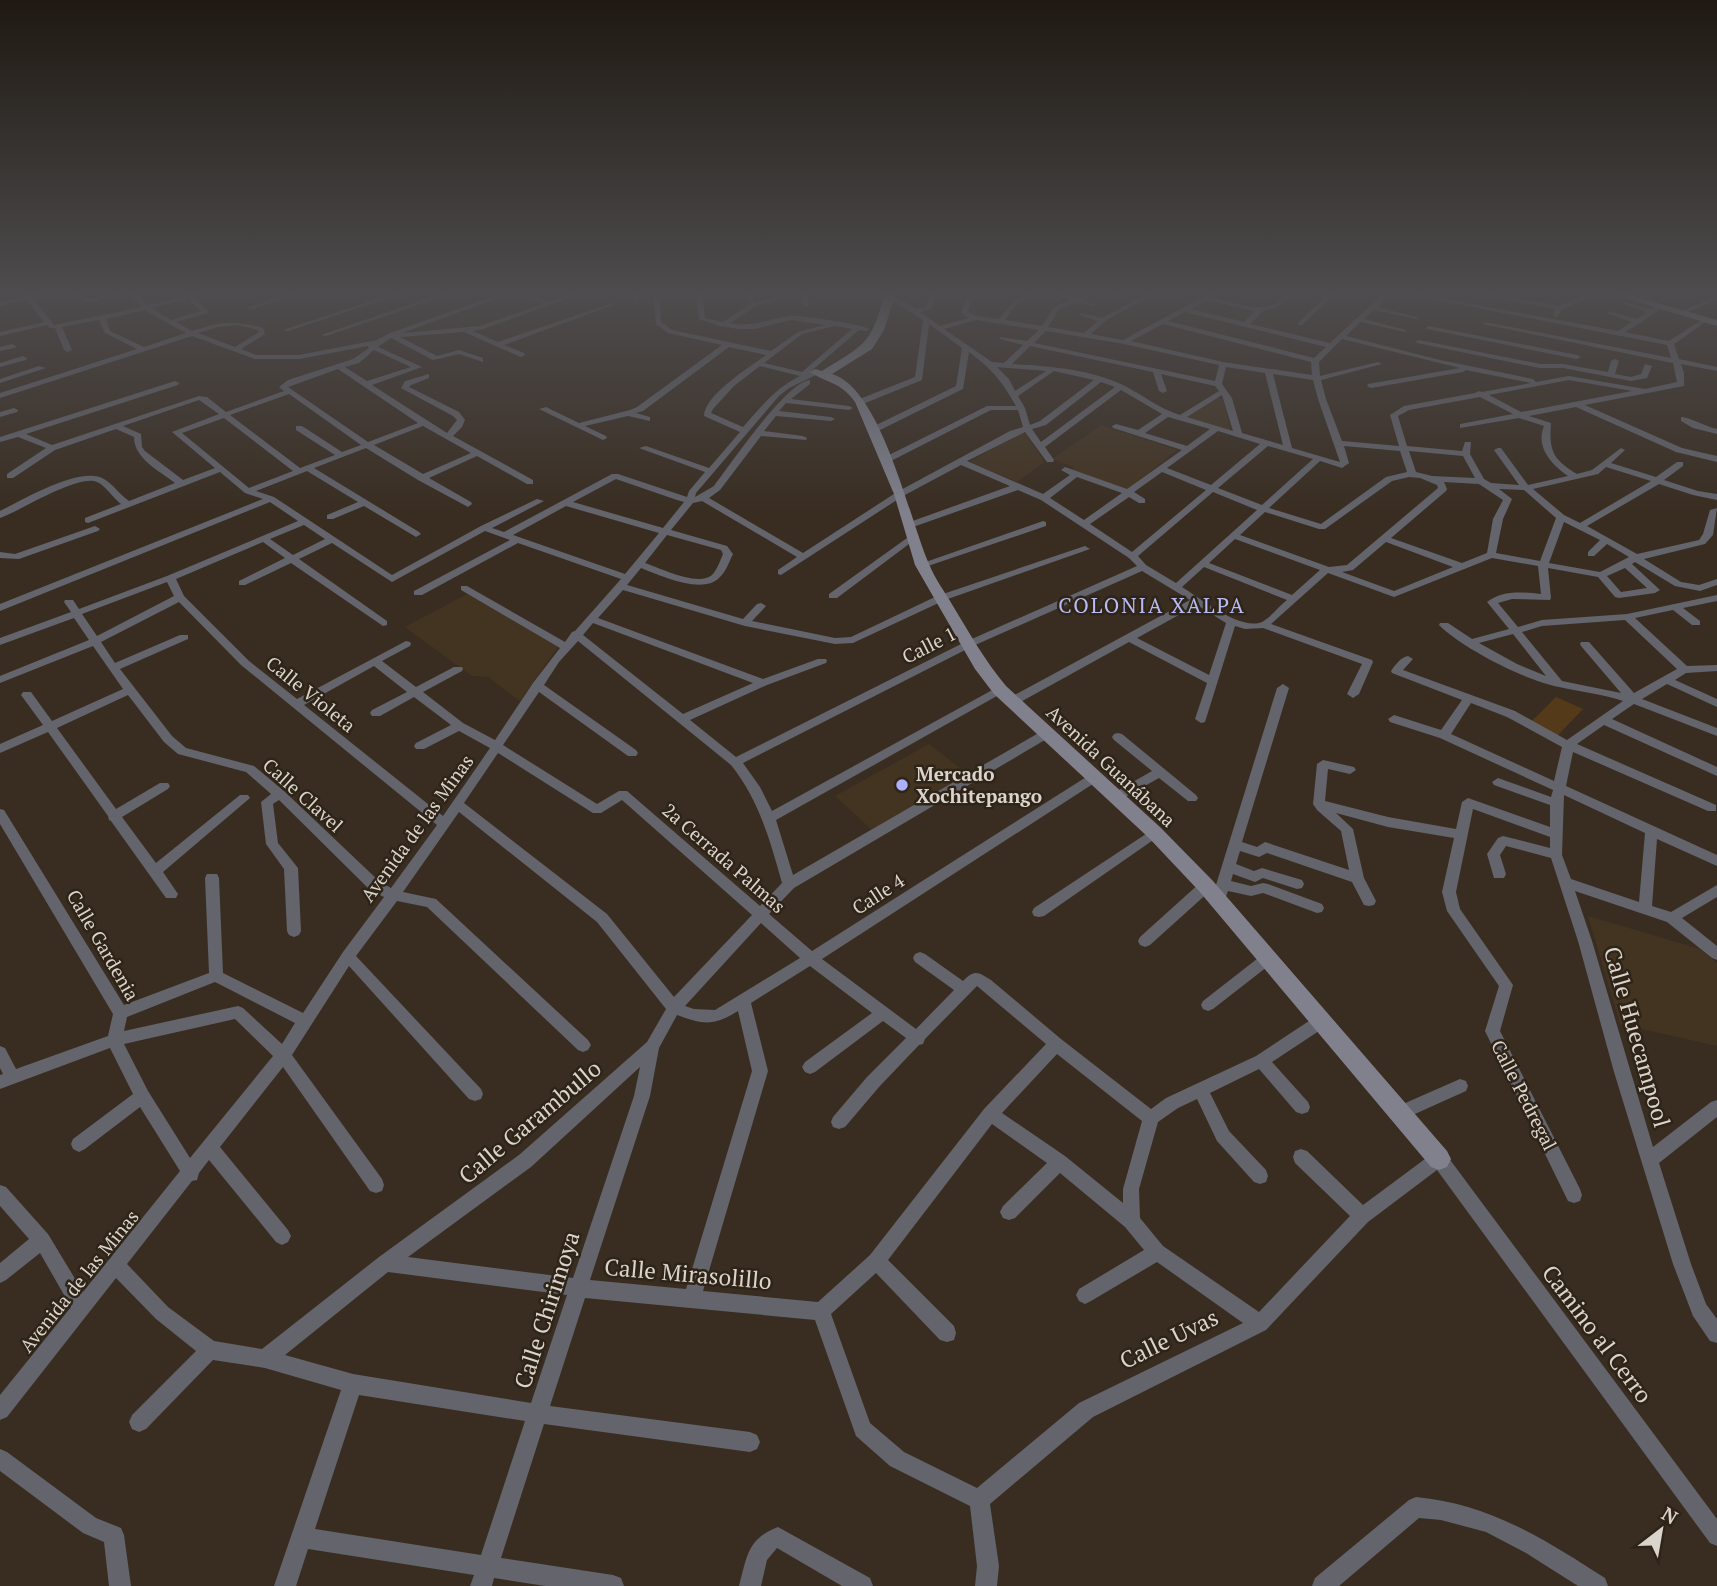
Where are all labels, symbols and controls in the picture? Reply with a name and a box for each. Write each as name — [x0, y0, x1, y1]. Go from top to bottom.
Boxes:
district label: COLONIA XALPA — [1058, 591, 1246, 619]
street label: Calle 1 — [897, 620, 960, 669]
street label: Calle Violeta — [261, 650, 361, 738]
street label: Avenida Guanábana — [1042, 699, 1181, 832]
street label: Avenida de las Minas — [355, 749, 479, 906]
street label: Calle Clavel — [258, 752, 349, 837]
place label: Mercado Xochitepango — [916, 761, 1042, 808]
marker: Mercado Xochitepango — [894, 777, 910, 793]
street label: 2a Cerrada Palmas — [657, 797, 791, 918]
street label: Calle 4 — [847, 867, 909, 920]
street label: Calle Gardenia — [62, 885, 145, 1005]
street label: Calle Huecampool — [1597, 943, 1678, 1131]
street label: Calle Pedregal — [1486, 1035, 1563, 1154]
street label: Calle Garambullo — [452, 1053, 608, 1191]
street label: Avenida de las Minas — [13, 1204, 144, 1357]
street label: Calle Chirimoya — [506, 1227, 587, 1393]
street label: Calle Mirasolillo — [603, 1251, 773, 1296]
street label: Camino al Cerro — [1535, 1258, 1660, 1409]
street label: Calle Uvas — [1114, 1301, 1223, 1376]
north arrow — [1626, 1495, 1696, 1565]
text: N — [1657, 1501, 1683, 1530]

